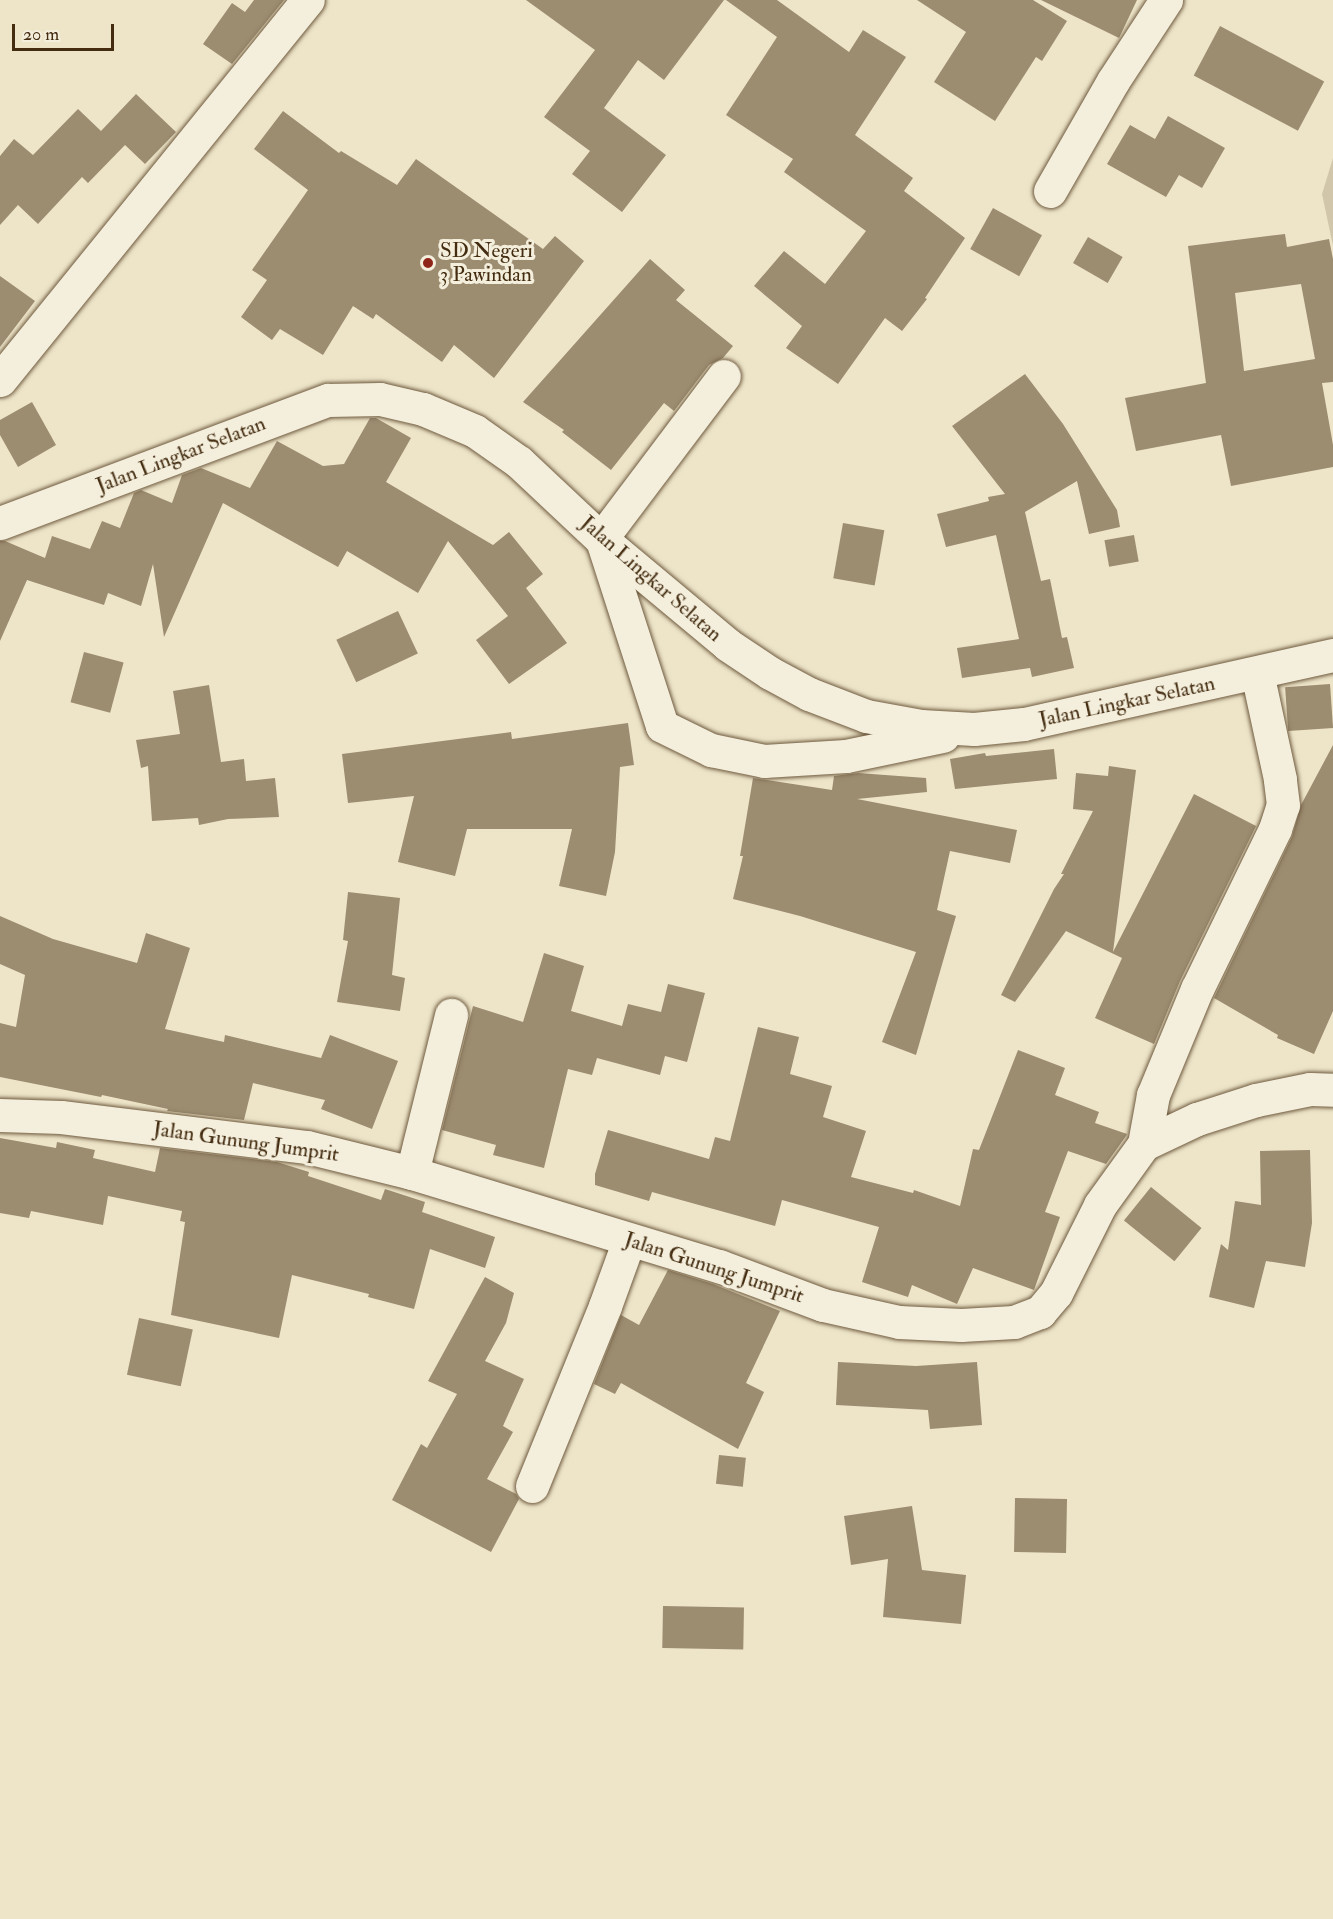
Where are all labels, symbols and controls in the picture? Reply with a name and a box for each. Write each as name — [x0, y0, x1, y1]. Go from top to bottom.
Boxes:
scale bar — [15, 12, 117, 50]
text: 20 m — [23, 23, 59, 46]
place label: SD Negeri 3 Pawindan — [440, 238, 533, 288]
marker: SD Negeri 3 Pawindan — [421, 256, 435, 270]
street label: Jalan Lingkar Selatan — [93, 411, 269, 499]
street label: Jalan Lingkar Selatan — [575, 511, 727, 647]
street label: Jalan Lingkar Selatan — [1037, 671, 1217, 733]
street label: Jalan Gunung Jumprit — [151, 1116, 341, 1168]
street label: Jalan Gunung Jumprit — [621, 1227, 807, 1309]

